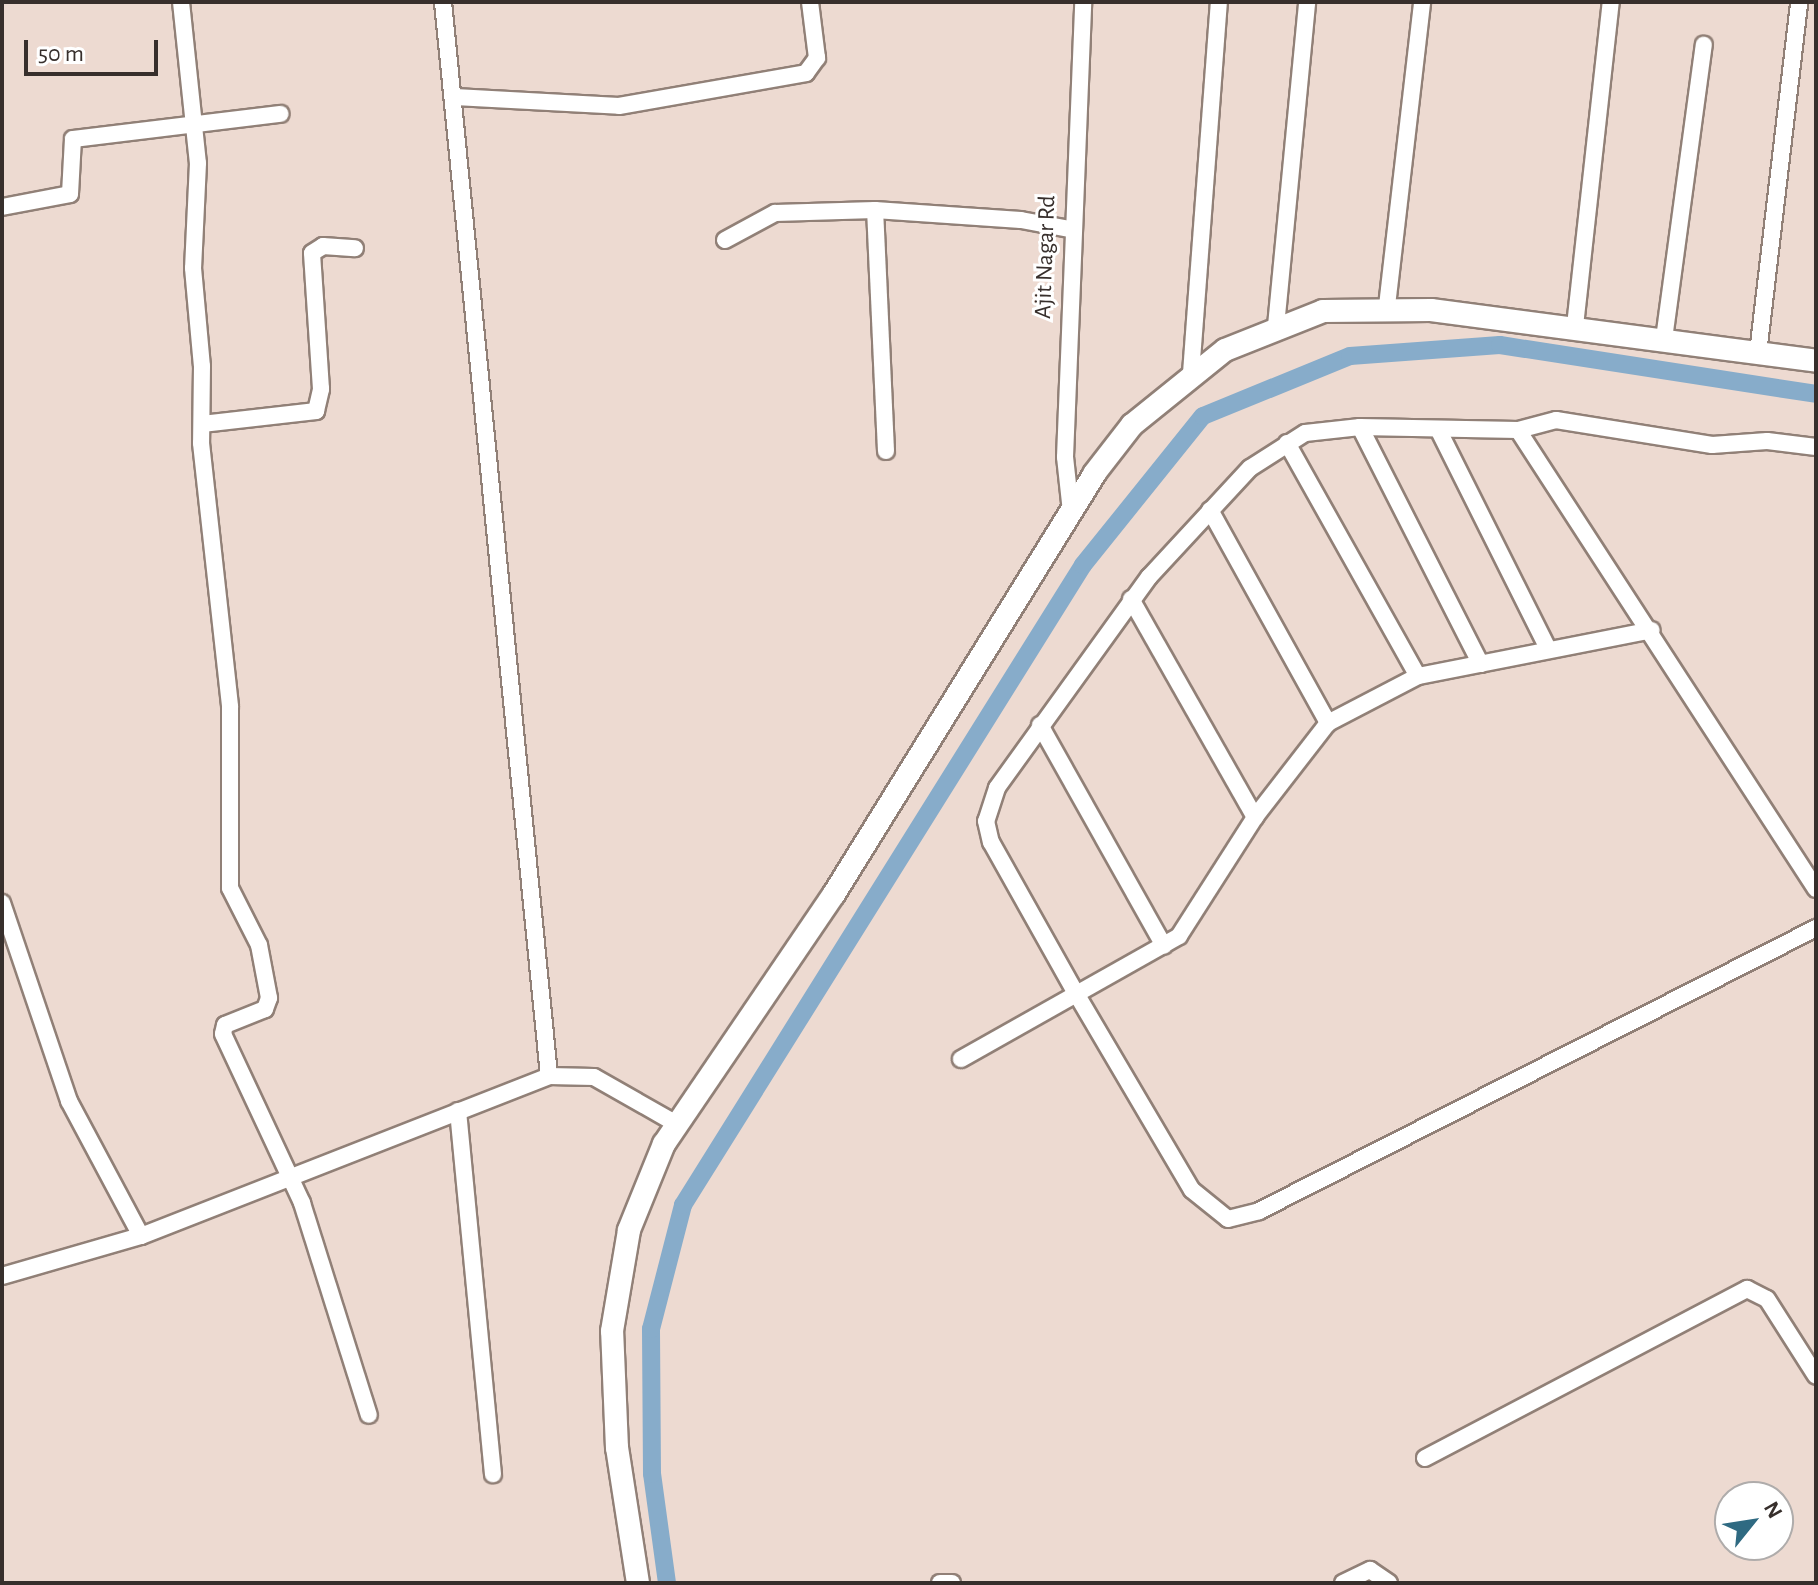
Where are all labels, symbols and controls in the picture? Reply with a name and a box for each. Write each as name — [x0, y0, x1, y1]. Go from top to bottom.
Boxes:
scale bar — [28, 24, 162, 74]
text: 50 m — [38, 42, 84, 66]
street label: Ajit Nagar Rd — [1029, 195, 1063, 319]
north arrow — [1714, 1481, 1794, 1561]
text: N — [1760, 1498, 1786, 1522]

